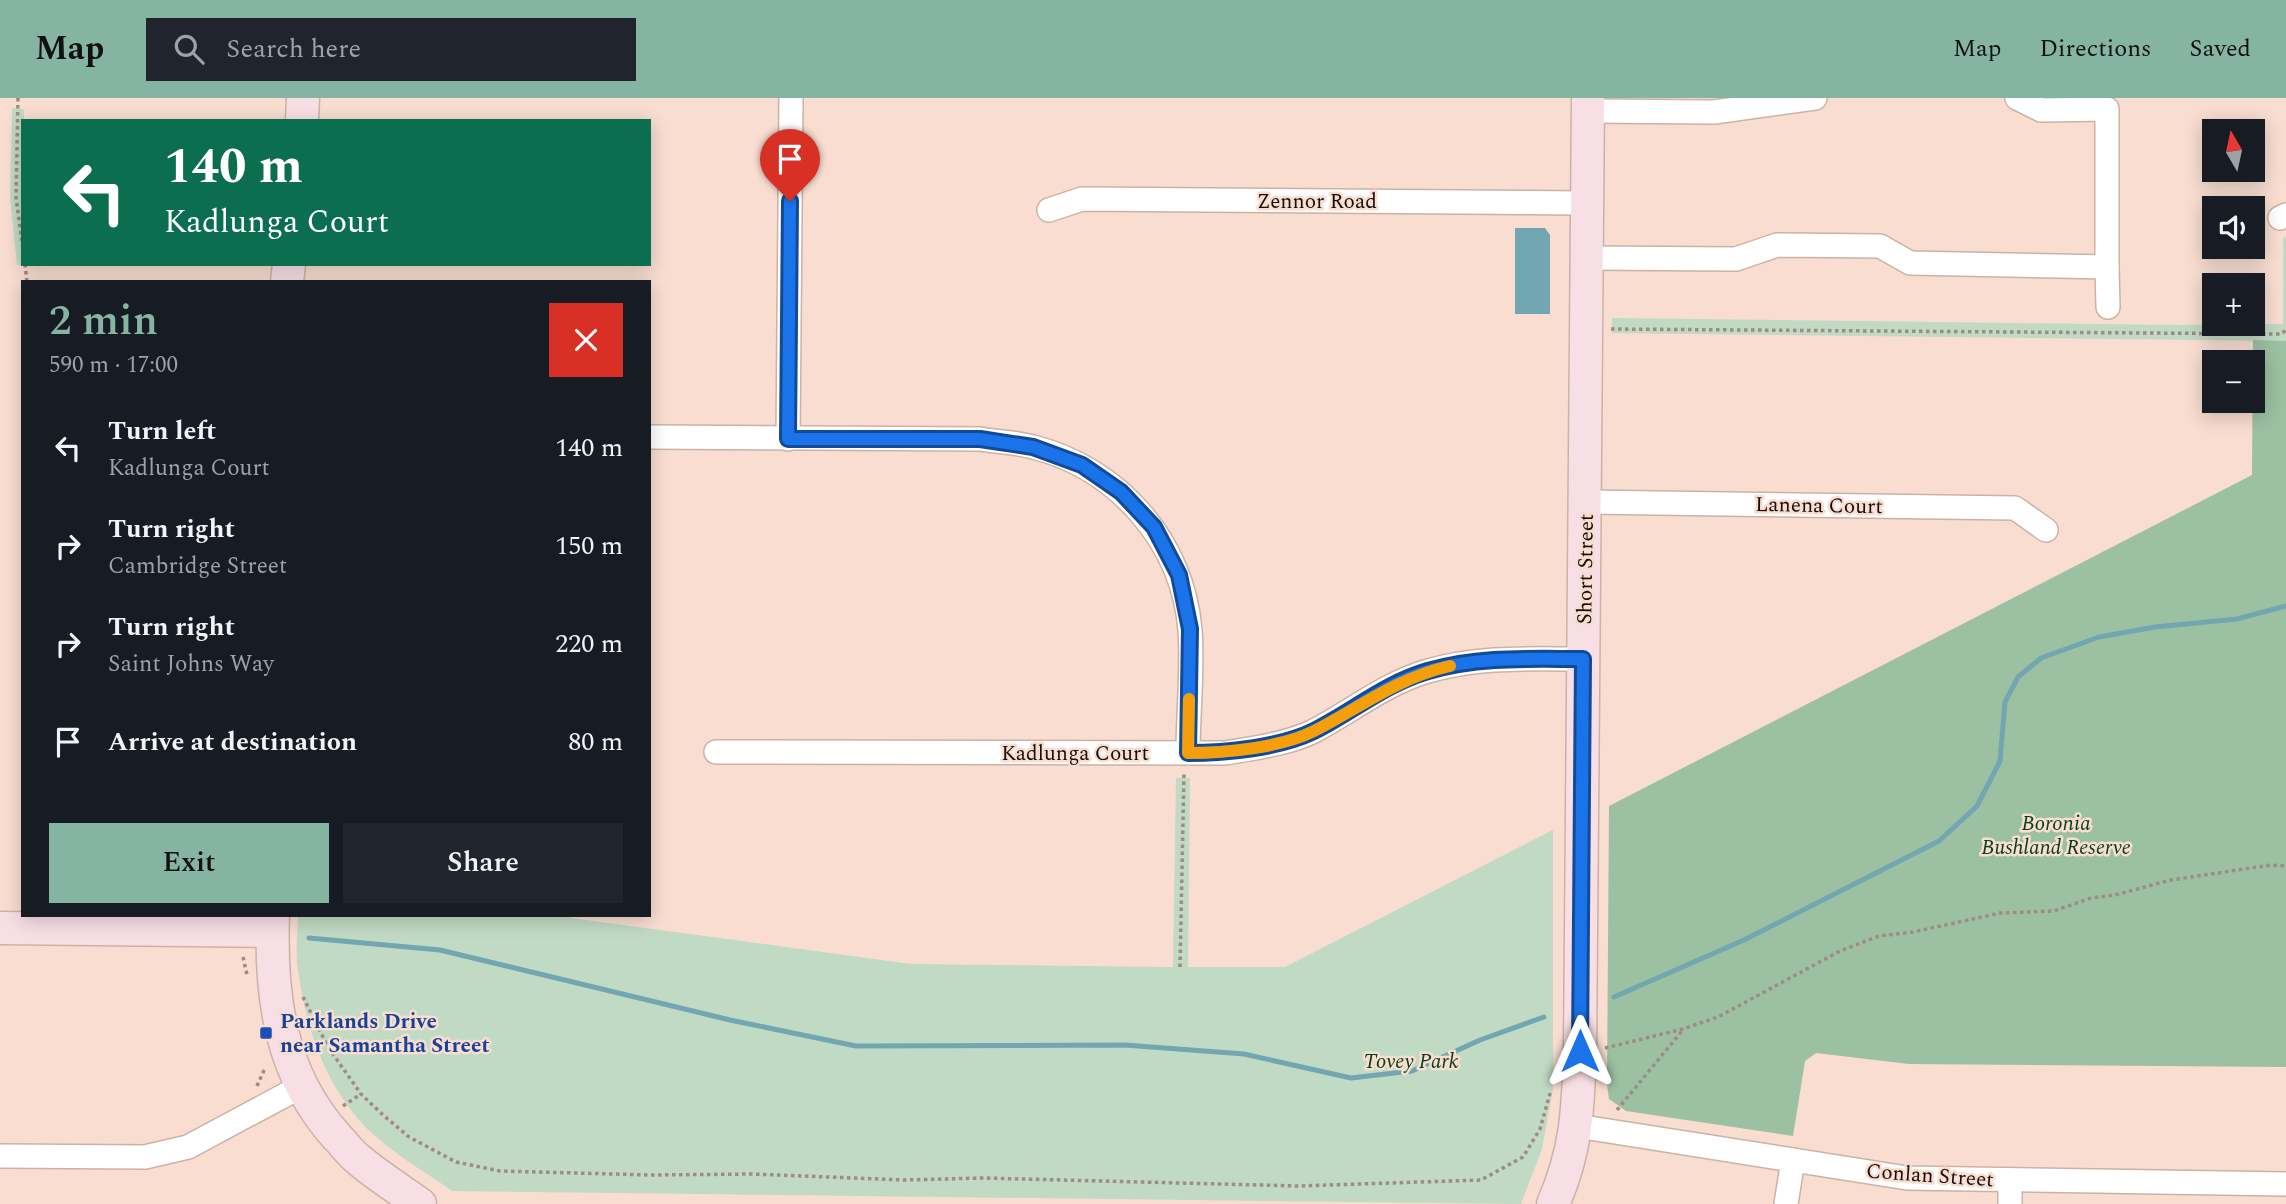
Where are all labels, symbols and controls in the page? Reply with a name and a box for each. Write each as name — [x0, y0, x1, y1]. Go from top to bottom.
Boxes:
search box — [146, 18, 636, 81]
text: Map — [35, 24, 104, 74]
text: Search here — [226, 29, 361, 69]
icon: search — [170, 30, 208, 68]
text: Map — [1953, 31, 2001, 67]
text: Directions — [2039, 31, 2151, 67]
text: Saved — [2189, 31, 2251, 67]
north arrow — [2202, 119, 2264, 182]
map controls — [2202, 119, 2265, 413]
pin — [760, 129, 820, 201]
text: 140 m — [164, 130, 303, 205]
icon: arrive — [771, 140, 809, 178]
icon: left — [49, 147, 140, 238]
street label: Zennor Road — [1257, 186, 1377, 218]
button: sound — [2202, 196, 2265, 259]
text: Kadlunga Court — [164, 198, 389, 247]
button: + — [2202, 273, 2265, 336]
text: 2 min — [49, 290, 158, 353]
button: close — [549, 303, 623, 377]
text: 590 m · 17:00 — [49, 348, 178, 383]
button: − — [2202, 350, 2265, 413]
text: Turn left — [108, 411, 216, 451]
text: 140 m — [555, 428, 623, 468]
icon: left — [49, 429, 87, 467]
text: Kadlunga Court — [108, 451, 270, 486]
street label: Lanena Court — [1755, 489, 1883, 523]
text: Turn right — [108, 509, 235, 549]
street label: Short Street — [1569, 513, 1603, 625]
text: 150 m — [555, 526, 623, 566]
icon: right — [49, 527, 87, 565]
text: Cambridge Street — [108, 549, 287, 584]
text: Turn right — [108, 607, 235, 647]
text: 220 m — [555, 624, 623, 664]
icon: right — [49, 625, 87, 663]
text: Saint Johns Way — [108, 647, 274, 682]
text: Arrive at destination — [108, 722, 357, 762]
text: 80 m — [568, 722, 623, 762]
icon: arrive — [49, 723, 87, 761]
street label: Kadlunga Court — [1001, 738, 1149, 770]
park label: Boronia Bushland Reserve — [1981, 808, 2131, 864]
button: Exit — [49, 823, 329, 903]
button: Share — [343, 823, 623, 903]
place label: Parklands Drive near Samantha Street — [280, 1006, 490, 1062]
position arrow — [1543, 1014, 1617, 1088]
marker: Parklands Drive near Samantha Street — [258, 1025, 274, 1041]
park label: Tovey Park — [1363, 1046, 1459, 1078]
street label: Conlan Street — [1865, 1156, 1995, 1196]

